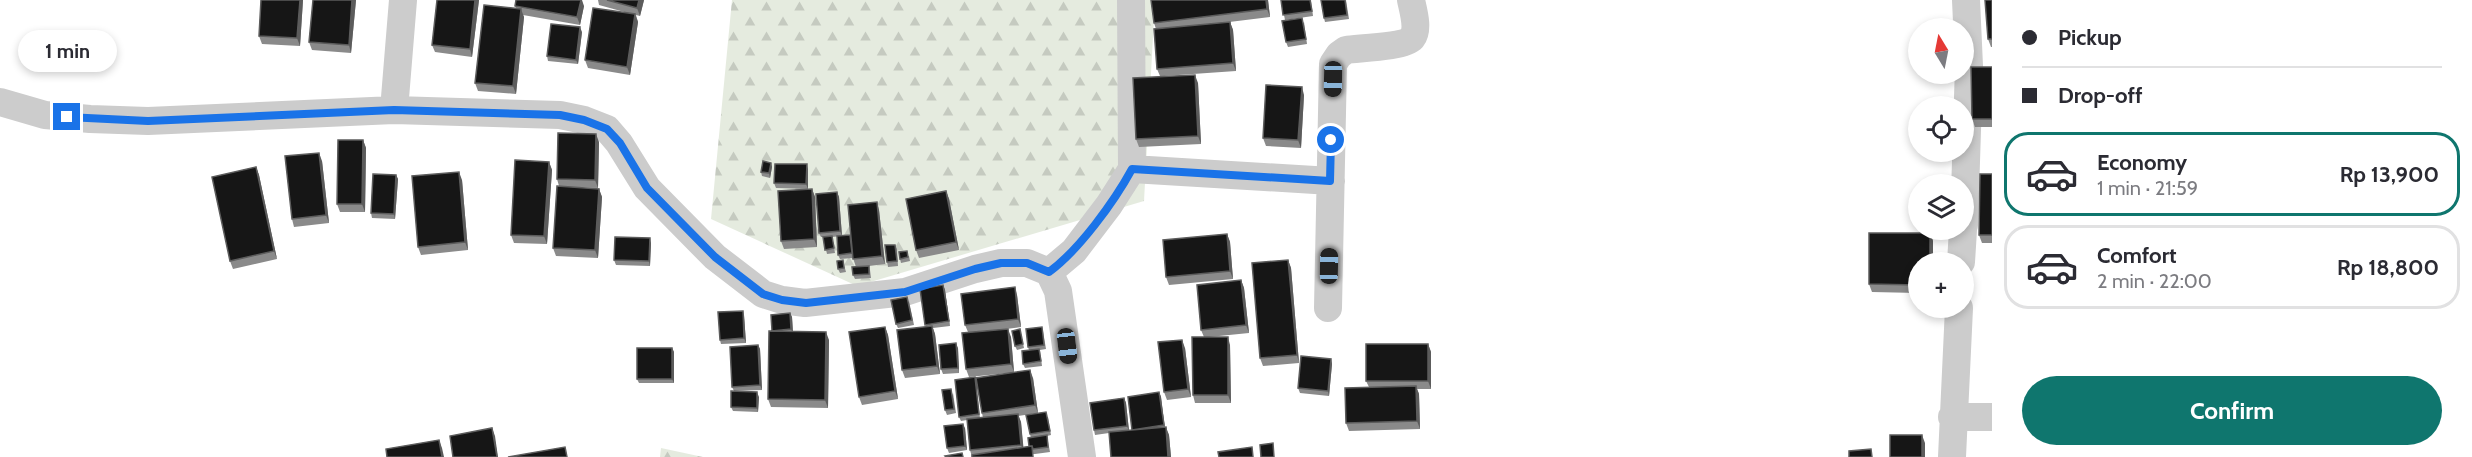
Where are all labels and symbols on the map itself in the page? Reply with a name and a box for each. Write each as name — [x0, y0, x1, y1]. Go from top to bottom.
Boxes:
north arrow — [1908, 18, 1974, 84]
callout: 1 min — [17, 30, 116, 72]
car — [1324, 61, 1342, 97]
route end — [53, 103, 80, 130]
route start — [1317, 126, 1344, 153]
car — [1320, 248, 1338, 284]
car — [1056, 327, 1078, 365]

